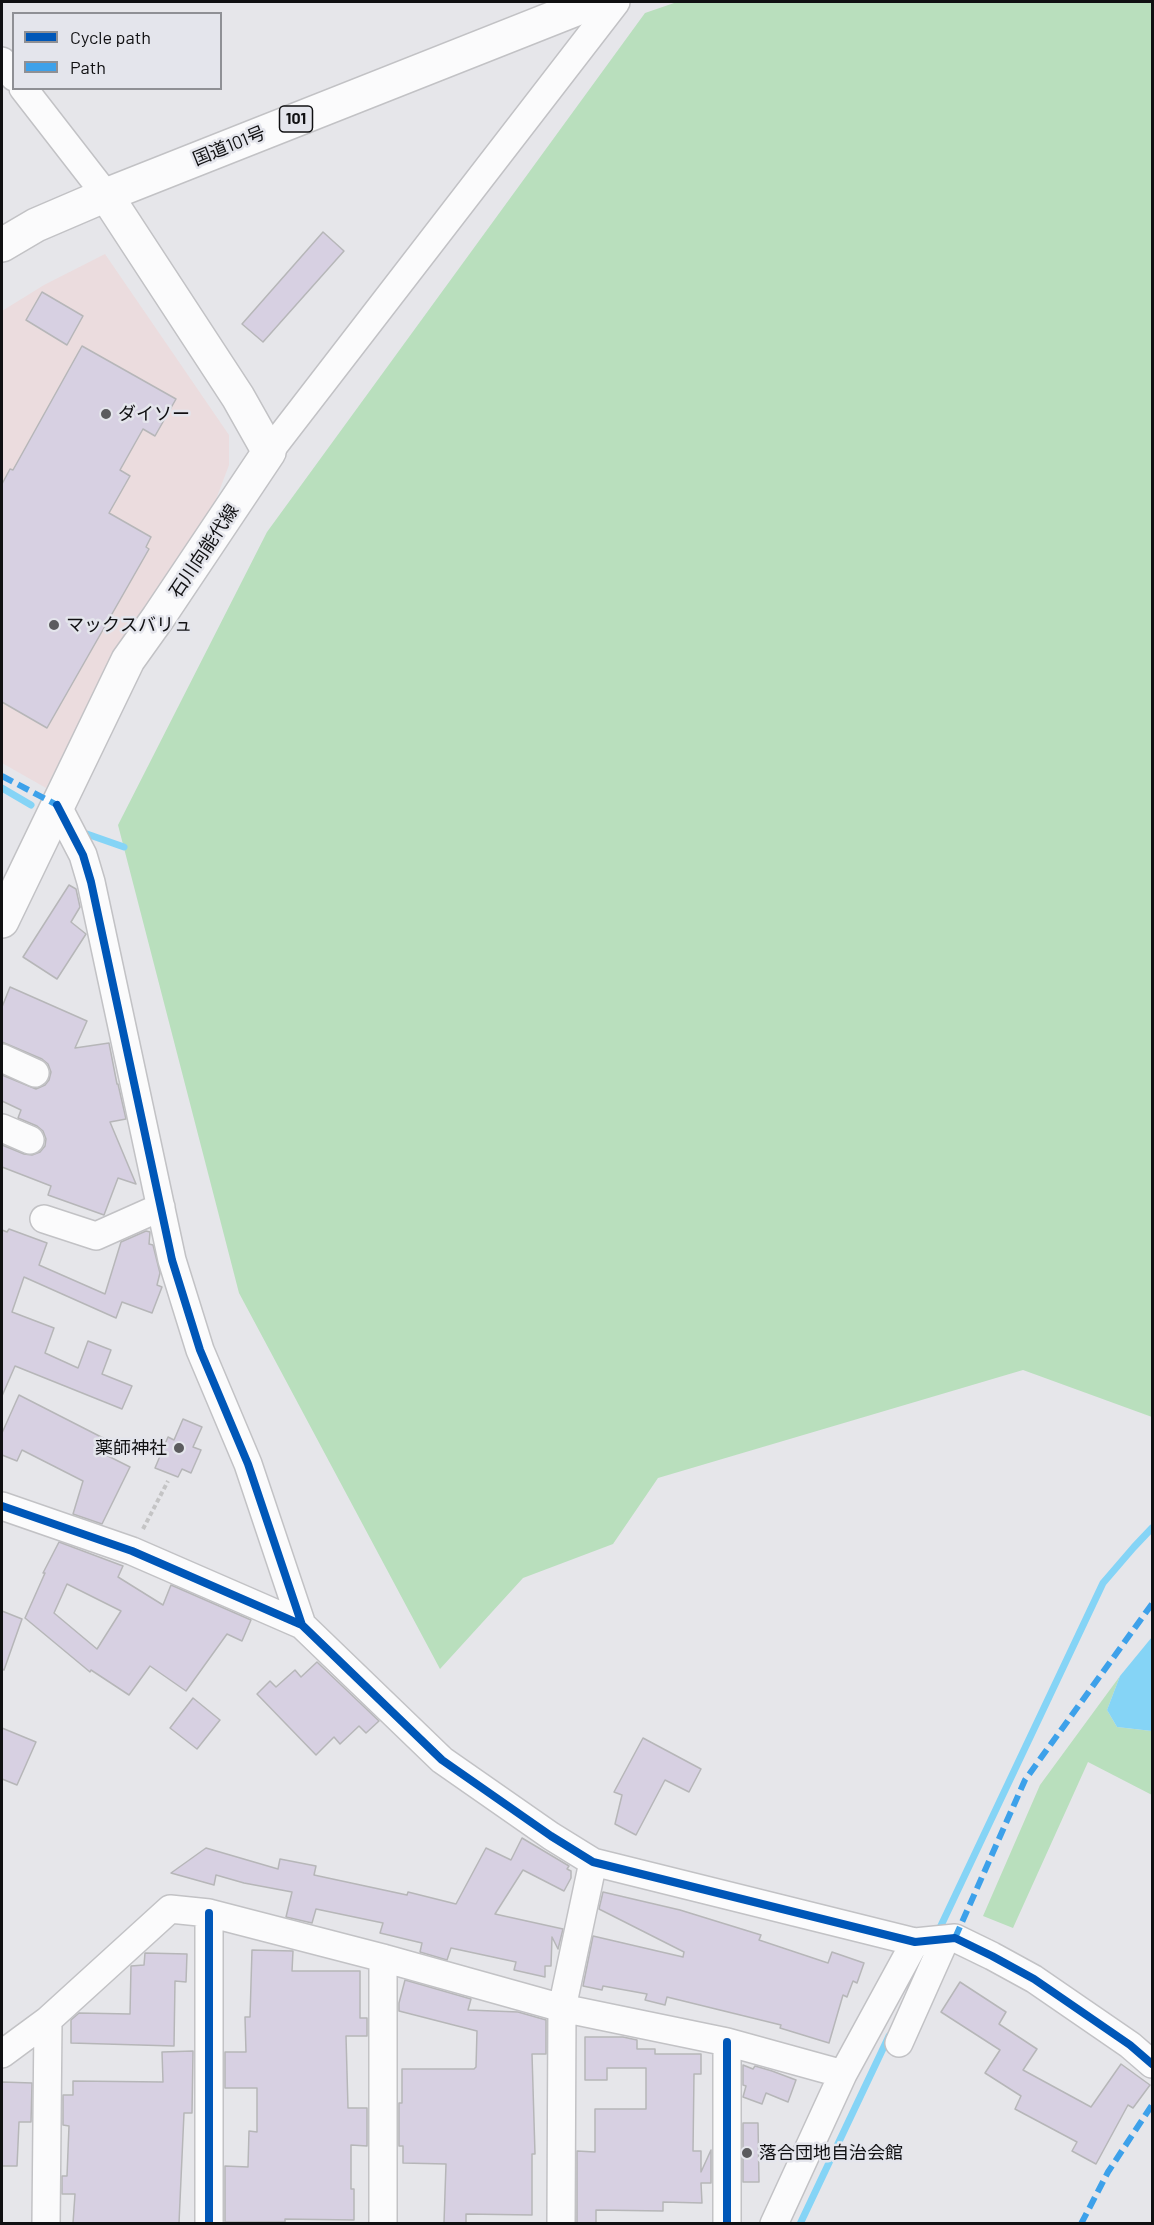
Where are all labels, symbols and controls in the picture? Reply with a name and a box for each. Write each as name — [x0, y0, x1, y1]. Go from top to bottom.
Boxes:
legend — [12, 12, 222, 90]
text: Cycle path — [70, 26, 151, 48]
text: Path — [70, 56, 106, 78]
road number: 101 — [280, 106, 312, 132]
street label: 国道101号 — [190, 122, 268, 170]
place label: ダイソー — [118, 403, 190, 425]
marker: ダイソー — [99, 407, 113, 421]
street label: 石川向能代線 — [165, 500, 243, 602]
place label: マックスバリュ — [66, 614, 192, 636]
marker: マックスバリュ — [47, 618, 61, 632]
place label: 薬師神社 — [95, 1437, 167, 1459]
marker: 薬師神社 — [172, 1441, 186, 1455]
place label: 落合団地自治会館 — [759, 2142, 903, 2164]
marker: 落合団地自治会館 — [740, 2146, 754, 2160]

